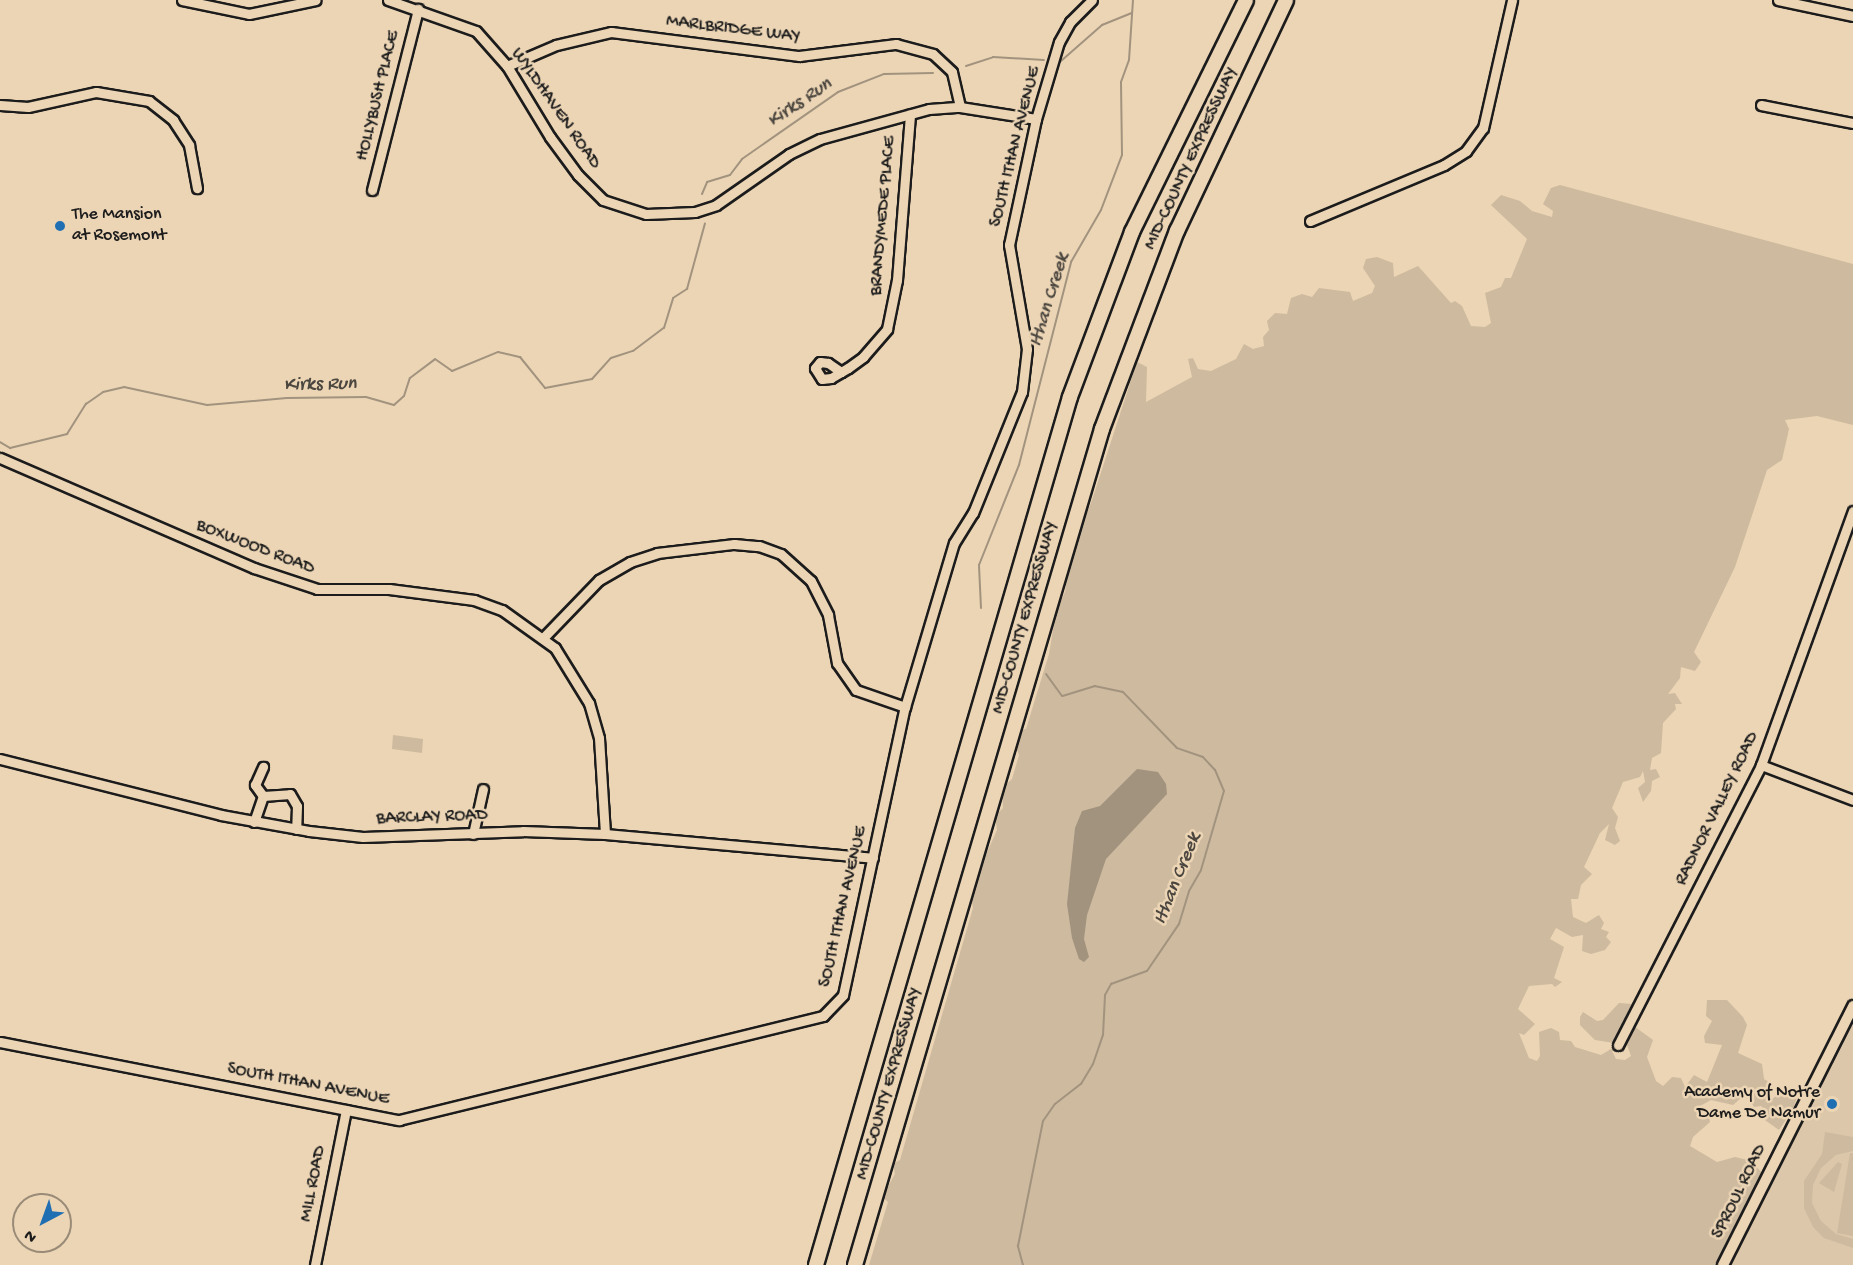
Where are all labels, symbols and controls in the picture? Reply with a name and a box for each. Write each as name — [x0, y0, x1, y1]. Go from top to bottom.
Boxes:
street label: MARLBRIDGE WAY — [665, 11, 801, 49]
street label: HOLLYBUSH PLACE — [352, 29, 406, 163]
street label: WYLDHAVEN ROAD — [505, 44, 605, 174]
street label: MID-COUNTY EXPRESSWAY — [1140, 64, 1244, 254]
street label: SOUTH ITHAN AVENUE — [986, 65, 1046, 229]
water label: Kirks Run — [763, 73, 837, 133]
street label: BRANDYMEDE PLACE — [866, 135, 902, 297]
place label: The Mansion at Rosemont — [72, 205, 166, 248]
marker: The Mansion at Rosemont — [53, 219, 67, 233]
water label: Ithan Creek — [1024, 250, 1076, 350]
water label: Kirks Run — [283, 372, 357, 398]
street label: BOXWOOD ROAD — [193, 515, 317, 581]
street label: MID-COUNTY EXPRESSWAY — [988, 519, 1064, 717]
street label: RADNOR VALLEY ROAD — [1671, 729, 1765, 889]
street label: BARCLAY ROAD — [376, 805, 488, 831]
street label: SOUTH ITHAN AVENUE — [815, 824, 873, 990]
water label: Ithan Creek — [1149, 830, 1207, 928]
street label: MID-COUNTY EXPRESSWAY — [852, 985, 928, 1183]
street label: SOUTH ITHAN AVENUE — [225, 1059, 391, 1111]
place label: Academy of Notre Dame De Namur — [1684, 1083, 1820, 1126]
marker: Academy of Notre Dame De Namur — [1825, 1097, 1839, 1111]
street label: SPROUL ROAD — [1708, 1141, 1772, 1243]
street label: MILL ROAD — [296, 1144, 332, 1224]
north arrow — [12, 1193, 72, 1253]
text: N — [21, 1225, 41, 1246]

